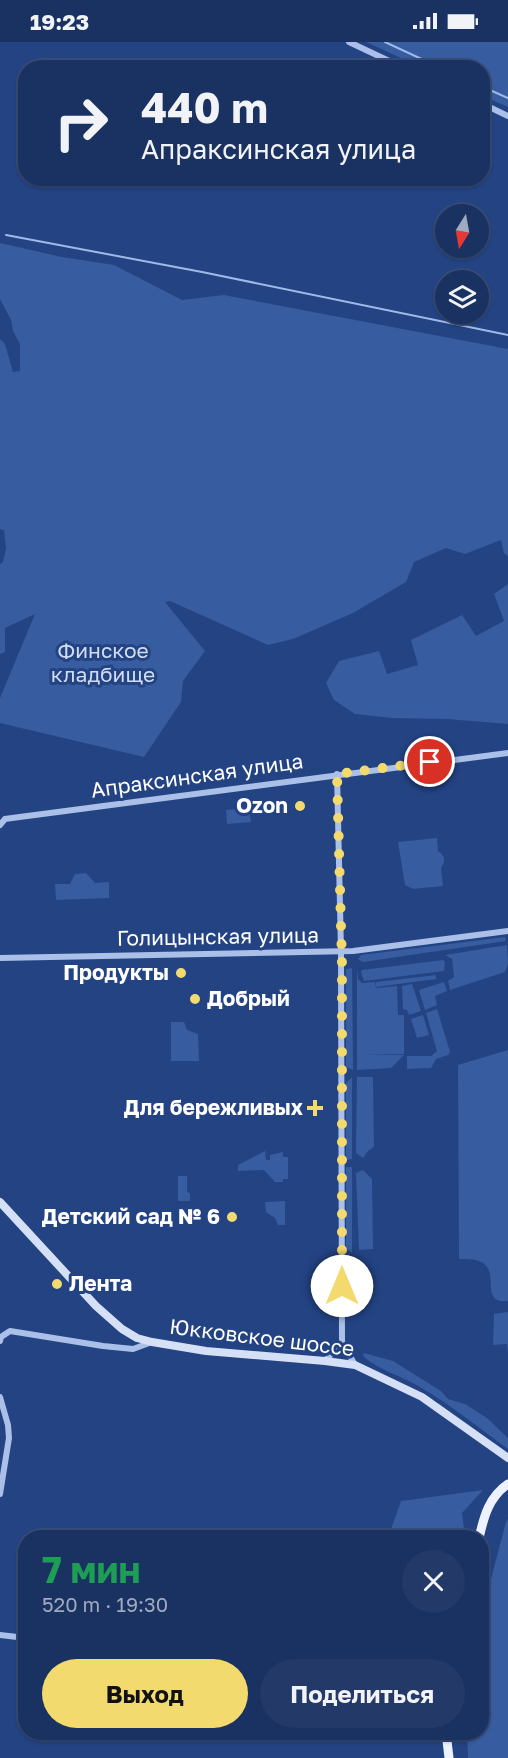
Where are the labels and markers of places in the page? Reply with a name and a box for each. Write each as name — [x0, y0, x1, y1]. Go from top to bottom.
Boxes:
pin — [404, 736, 455, 787]
place label: Ozon — [236, 792, 288, 818]
marker: Ozon — [293, 799, 307, 813]
place label: Продукты — [63, 959, 169, 985]
marker: Продукты — [174, 966, 188, 980]
place label: Добрый — [207, 985, 290, 1011]
marker: Добрый — [188, 992, 202, 1006]
place label: Для бережливых — [124, 1094, 303, 1120]
marker: Для бережливых — [308, 1101, 322, 1115]
place label: Детский сад № 6 — [42, 1203, 220, 1229]
marker: Детский сад № 6 — [225, 1210, 239, 1224]
place label: Лента — [69, 1270, 132, 1296]
marker: Лента — [50, 1277, 64, 1291]

